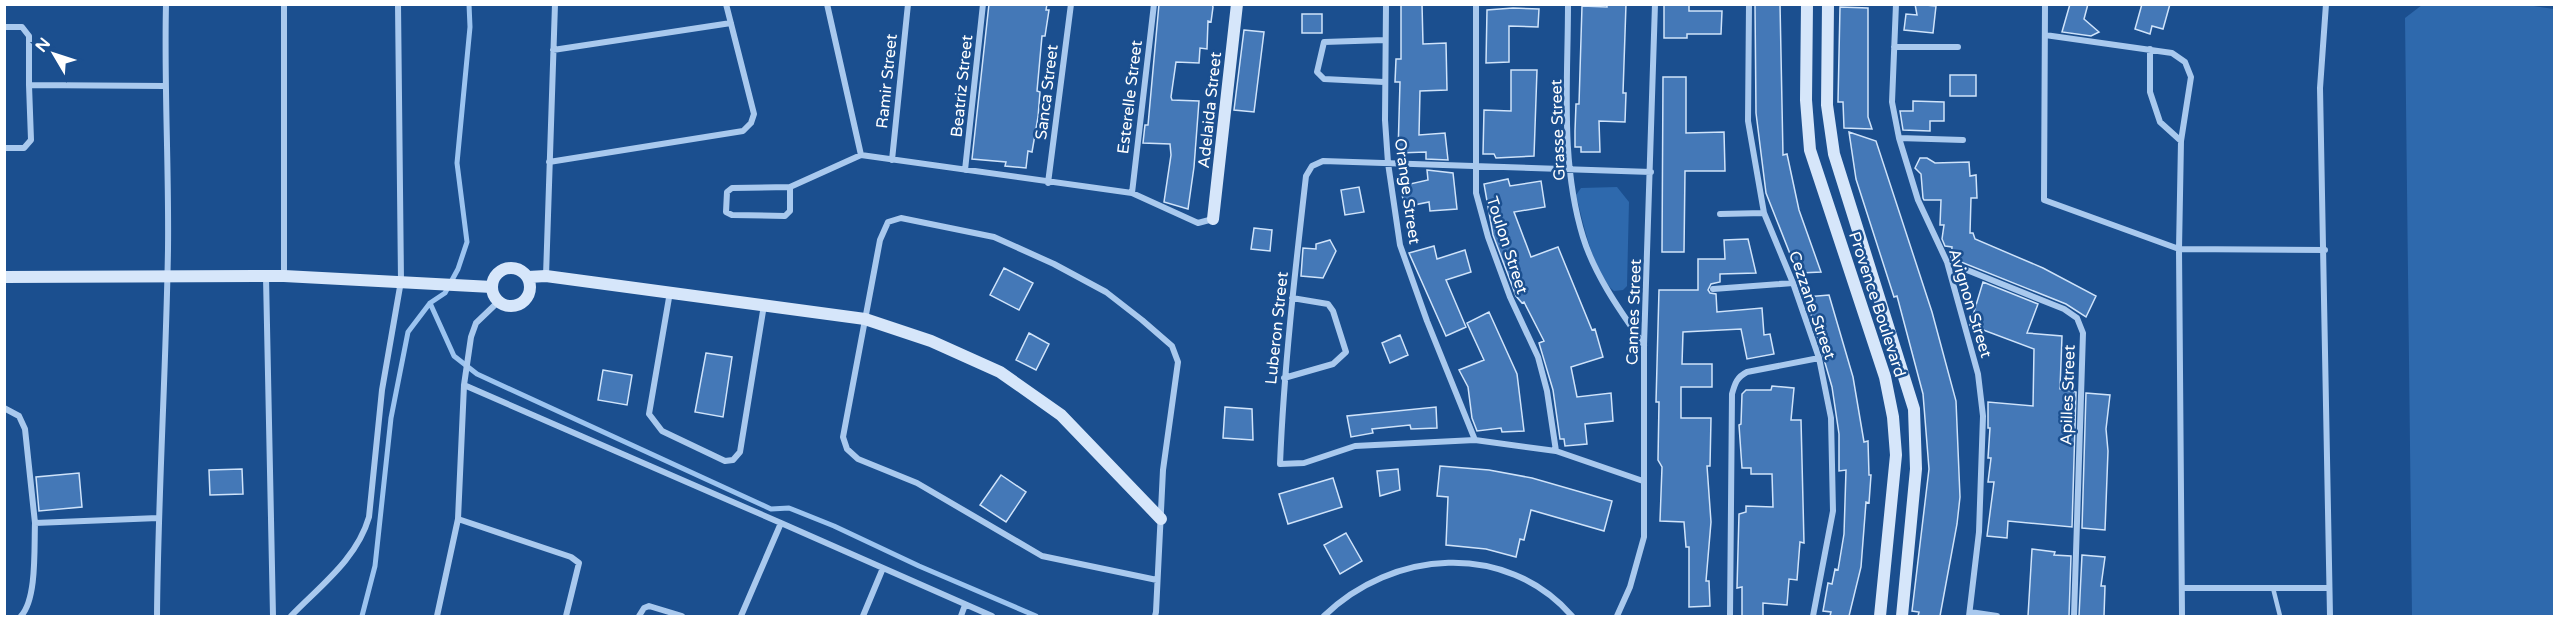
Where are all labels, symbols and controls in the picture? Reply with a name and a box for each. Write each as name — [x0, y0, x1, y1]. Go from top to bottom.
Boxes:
north arrow — [24, 24, 84, 84]
street label: Ramir Street — [872, 33, 902, 129]
text: N — [31, 34, 55, 56]
street label: Beatriz Street — [947, 34, 977, 138]
street label: Esterelle Street — [1113, 39, 1147, 155]
street label: Sanca Street — [1031, 43, 1063, 141]
street label: Adelaida Street — [1194, 51, 1226, 169]
street label: Grasse Street — [1546, 79, 1570, 181]
street label: Orange Street — [1390, 137, 1424, 245]
street label: Toulon Street — [1482, 194, 1532, 297]
street label: Provence Boulevard — [1844, 229, 1910, 380]
street label: Avignon Street — [1944, 246, 1996, 360]
street label: Cezzane Street — [1784, 248, 1840, 362]
street label: Cannes Street — [1622, 259, 1646, 365]
street label: Luberon Street — [1261, 271, 1293, 386]
street label: Apilles Street — [2056, 344, 2080, 446]

